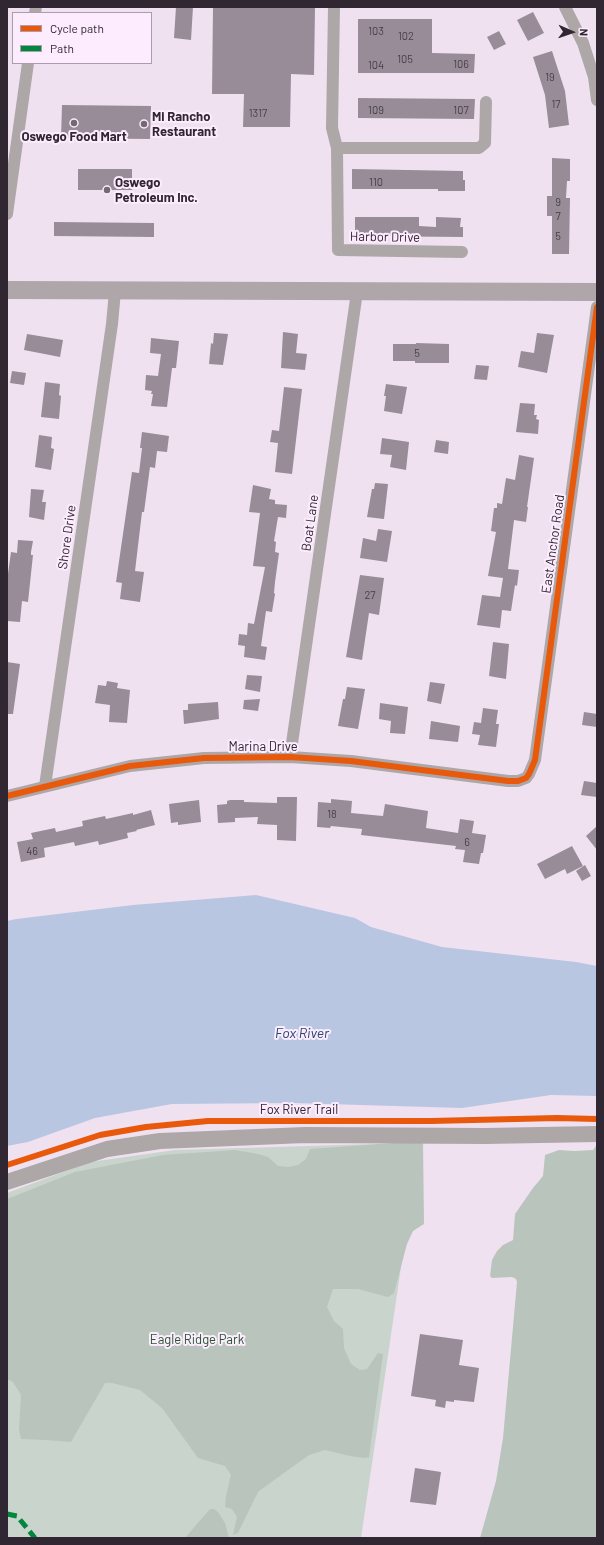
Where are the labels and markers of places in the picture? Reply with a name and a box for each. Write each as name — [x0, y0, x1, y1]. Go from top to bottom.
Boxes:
place label: Mi Rancho Restaurant — [152, 109, 216, 140]
marker: Oswego Food Mart — [69, 118, 79, 128]
marker: Mi Rancho Restaurant — [139, 119, 149, 129]
place label: Oswego Food Mart — [21, 129, 127, 145]
place label: Oswego Petroleum Inc. — [115, 175, 198, 206]
marker: Oswego Petroleum Inc. — [102, 185, 112, 195]

